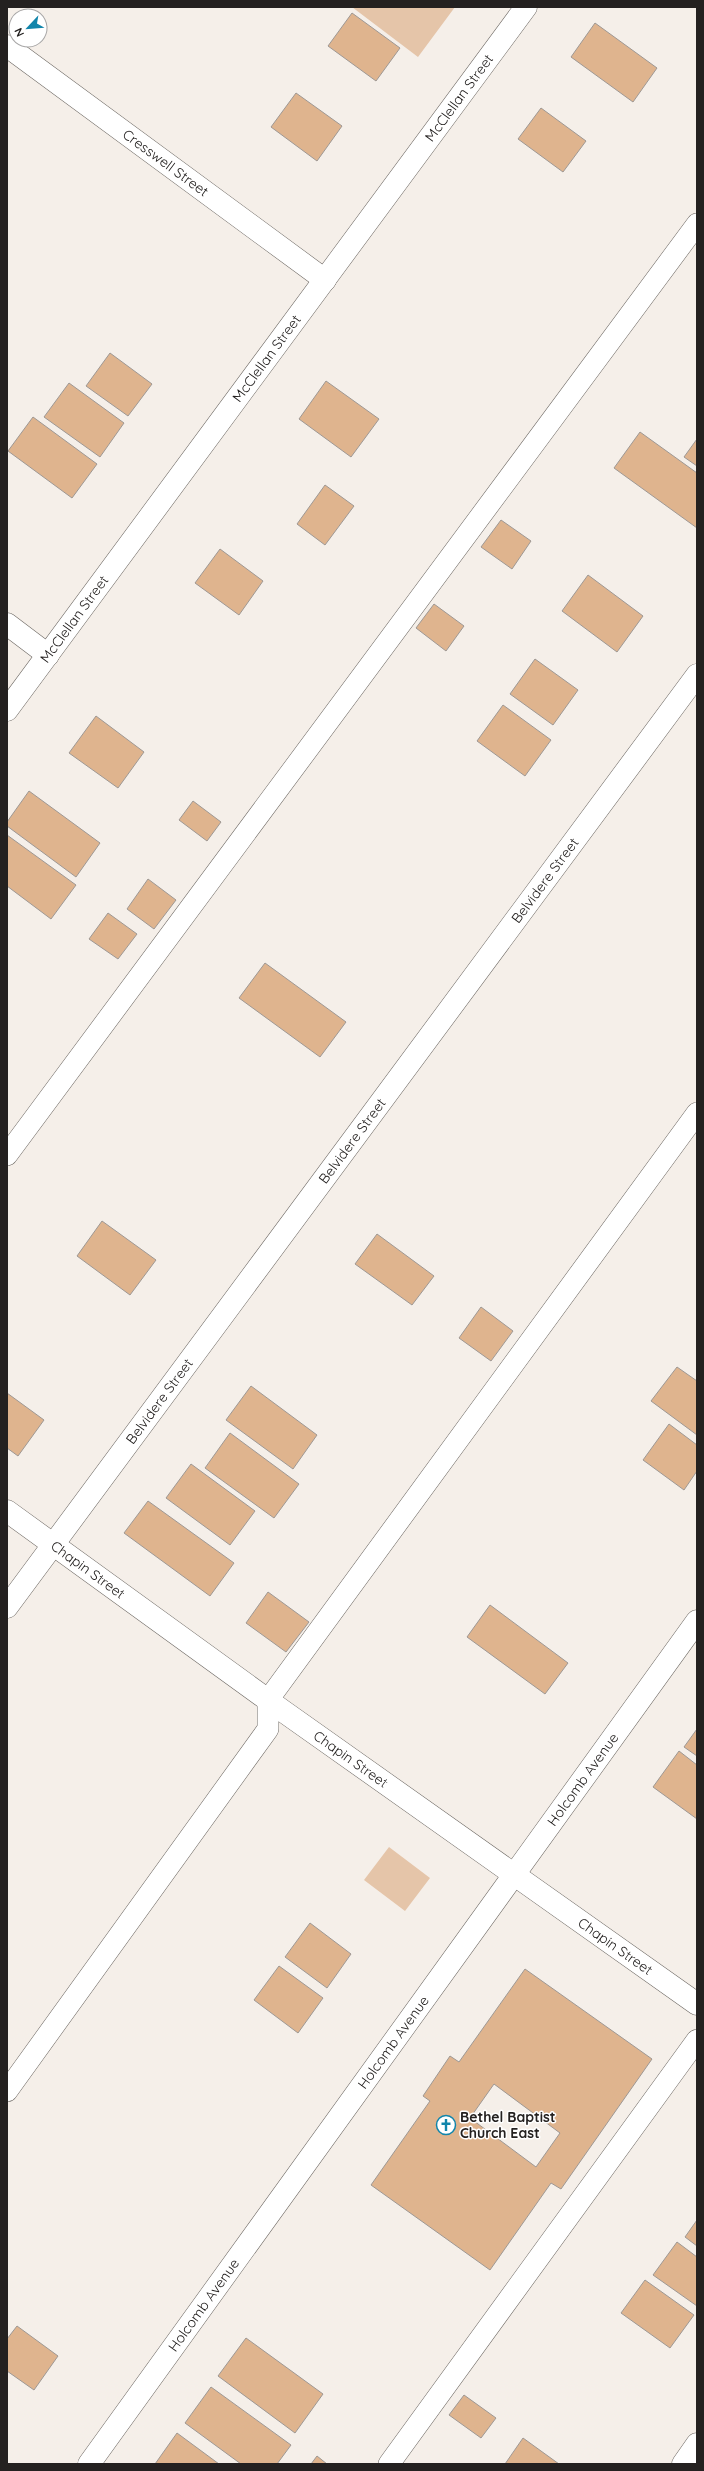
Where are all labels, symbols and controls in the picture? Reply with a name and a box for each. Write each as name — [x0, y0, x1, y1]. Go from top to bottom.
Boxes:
north arrow — [8, 8, 48, 48]
text: N — [11, 26, 27, 39]
street label: McClellan Street — [421, 50, 497, 145]
street label: Cresswell Street — [119, 125, 212, 200]
street label: McClellan Street — [228, 311, 305, 406]
street label: McClellan Street — [36, 572, 112, 666]
street label: Belvidere Street — [507, 834, 583, 927]
street label: Belvidere Street — [315, 1094, 390, 1187]
street label: Belvidere Street — [122, 1355, 197, 1448]
street label: Chapin Street — [47, 1537, 129, 1603]
street label: Chapin Street — [310, 1726, 392, 1792]
street label: Holcomb Avenue — [543, 1729, 622, 1830]
street label: Chapin Street — [575, 1914, 656, 1979]
street label: Holcomb Avenue — [354, 1992, 433, 2092]
place label: Bethel Baptist Church East — [460, 2108, 556, 2142]
church icon: Bethel Baptist Church East — [435, 2114, 457, 2136]
street label: Holcomb Avenue — [164, 2255, 243, 2355]

